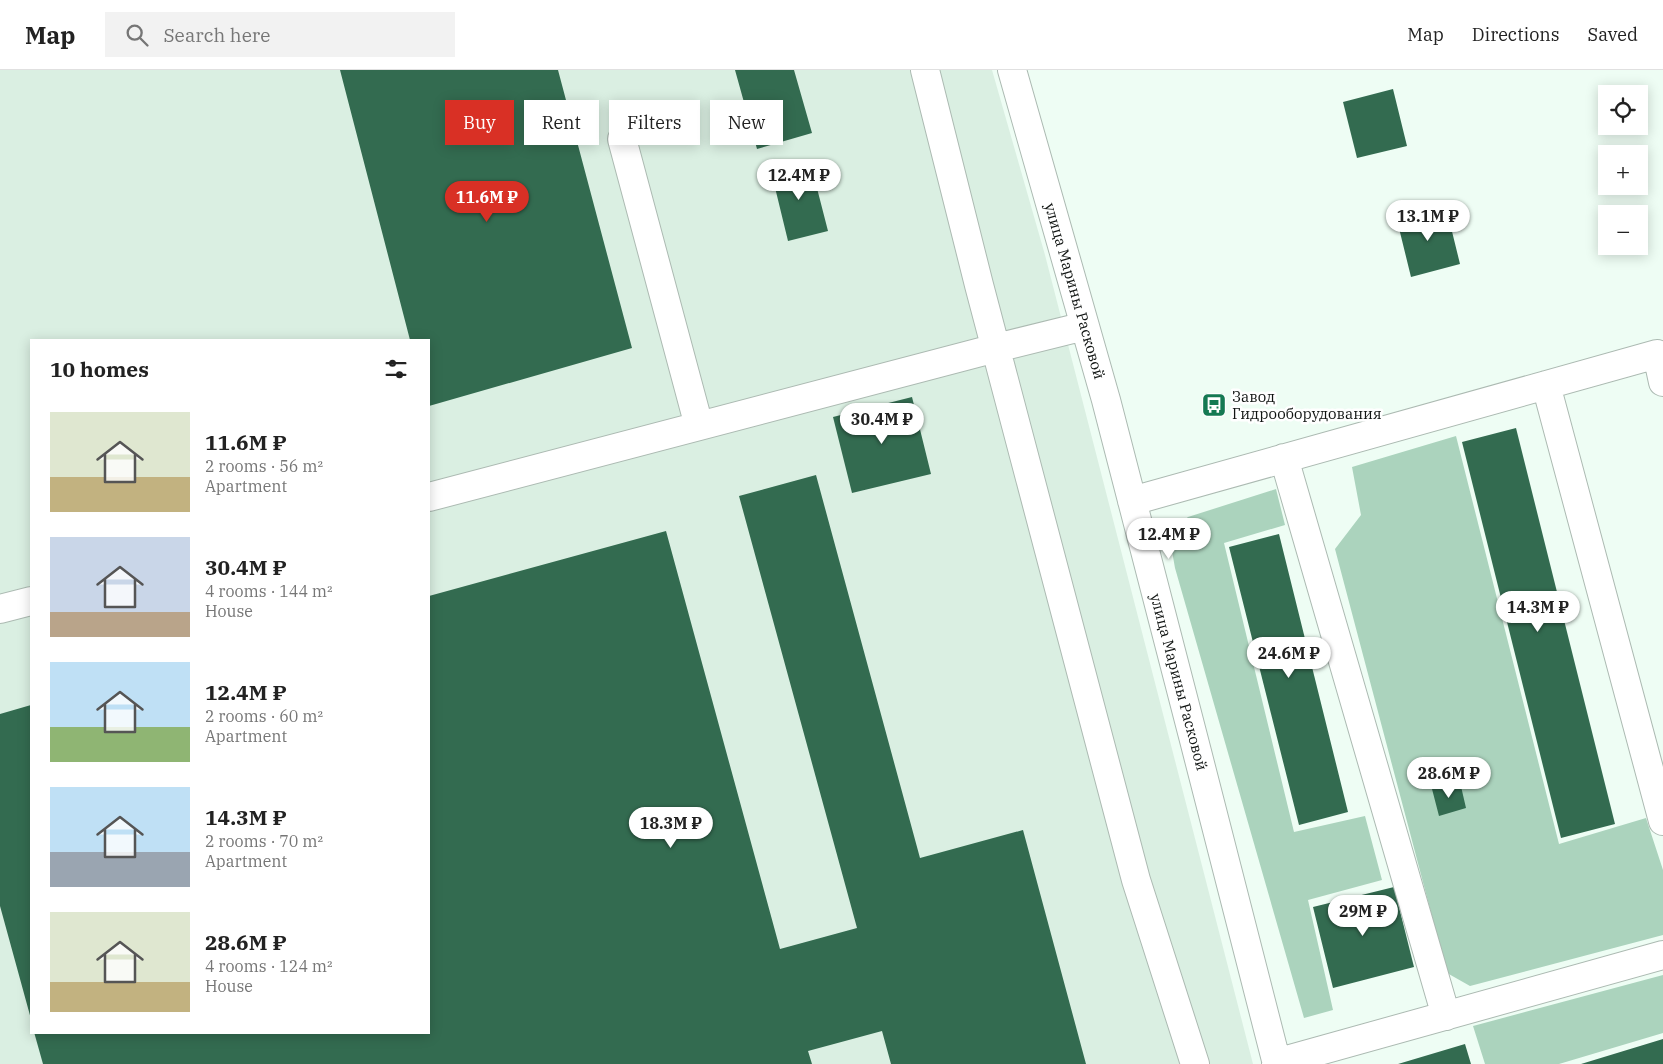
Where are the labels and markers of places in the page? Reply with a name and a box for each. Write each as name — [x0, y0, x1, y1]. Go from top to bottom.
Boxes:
pin: 12.4M ₽ — [753, 158, 845, 201]
pin: 11.6M ₽ — [441, 180, 533, 223]
pin: 13.1M ₽ — [1382, 200, 1474, 242]
place label: Завод Гидрооборудования — [1232, 387, 1382, 423]
bus stop icon: Завод Гидрооборудования — [1201, 392, 1227, 418]
pin: 30.4M ₽ — [836, 402, 928, 445]
pin: 12.4M ₽ — [1123, 518, 1215, 560]
pin: 14.3M ₽ — [1492, 590, 1584, 633]
pin: 24.6M ₽ — [1243, 636, 1335, 679]
pin: 28.6M ₽ — [1403, 756, 1495, 799]
pin: 18.3M ₽ — [625, 806, 717, 849]
pin: 29M ₽ — [1328, 894, 1398, 937]

